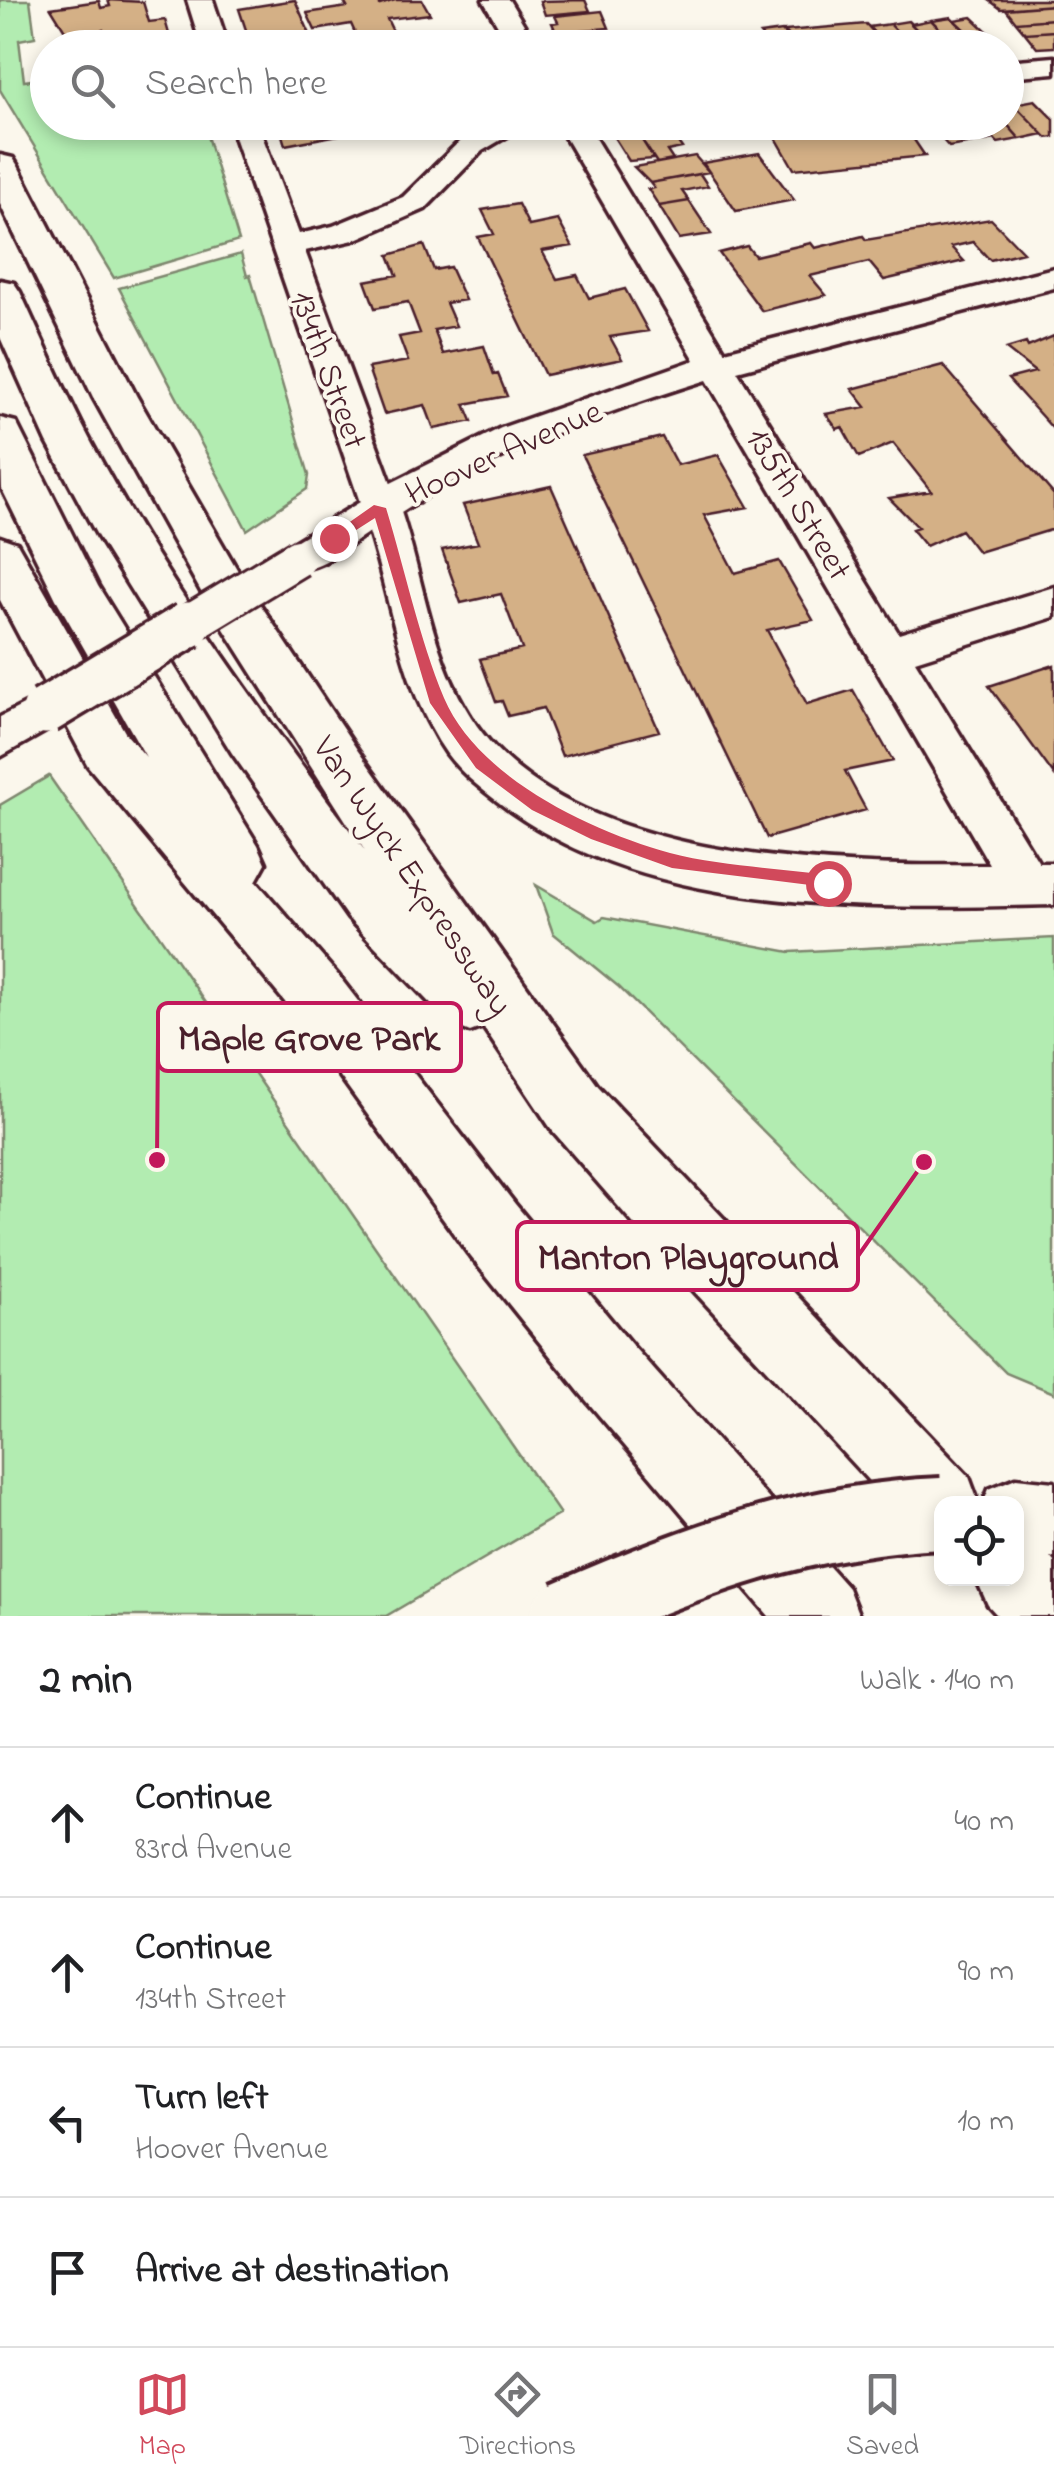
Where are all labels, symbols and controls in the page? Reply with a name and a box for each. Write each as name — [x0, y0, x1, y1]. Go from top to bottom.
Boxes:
search box — [30, 30, 1024, 140]
text: Search here — [145, 57, 327, 113]
icon: search — [65, 58, 120, 113]
street label: 134th Street — [274, 284, 379, 457]
street label: Hoover Avenue — [398, 388, 612, 520]
street label: 135th Street — [731, 418, 863, 591]
route end — [312, 516, 358, 562]
street label: Van Wyck Expressway — [298, 726, 524, 1027]
route start — [806, 861, 852, 907]
callout: Maple Grove Park — [158, 1003, 461, 1071]
text: Maple Grove Park — [178, 1013, 442, 1069]
callout: Manton Playground — [517, 1222, 858, 1290]
text: Manton Playground — [537, 1232, 839, 1288]
map controls — [934, 1496, 1024, 1586]
button: locate — [934, 1496, 1024, 1586]
text: 2 min — [40, 1651, 132, 1712]
text: Walk · 140 m — [860, 1658, 1014, 1705]
text: Continue — [135, 1771, 271, 1827]
icon: ahead — [40, 1795, 95, 1850]
text: 40 m — [954, 1799, 1014, 1846]
text: 83rd Avenue — [135, 1827, 292, 1874]
text: Continue — [135, 1921, 271, 1977]
icon: ahead — [40, 1945, 95, 2000]
text: 90 m — [958, 1949, 1014, 1996]
text: 134th Street — [135, 1977, 286, 2024]
text: Turn left — [135, 2071, 268, 2127]
icon: left — [40, 2095, 95, 2150]
text: 10 m — [957, 2099, 1014, 2146]
text: Hoover Avenue — [135, 2127, 328, 2174]
text: Arrive at destination — [135, 2244, 449, 2300]
icon: arrive — [40, 2245, 95, 2300]
tab: Map — [135, 2367, 190, 2468]
tab: Directions — [460, 2367, 576, 2468]
tab: Saved — [846, 2367, 919, 2468]

